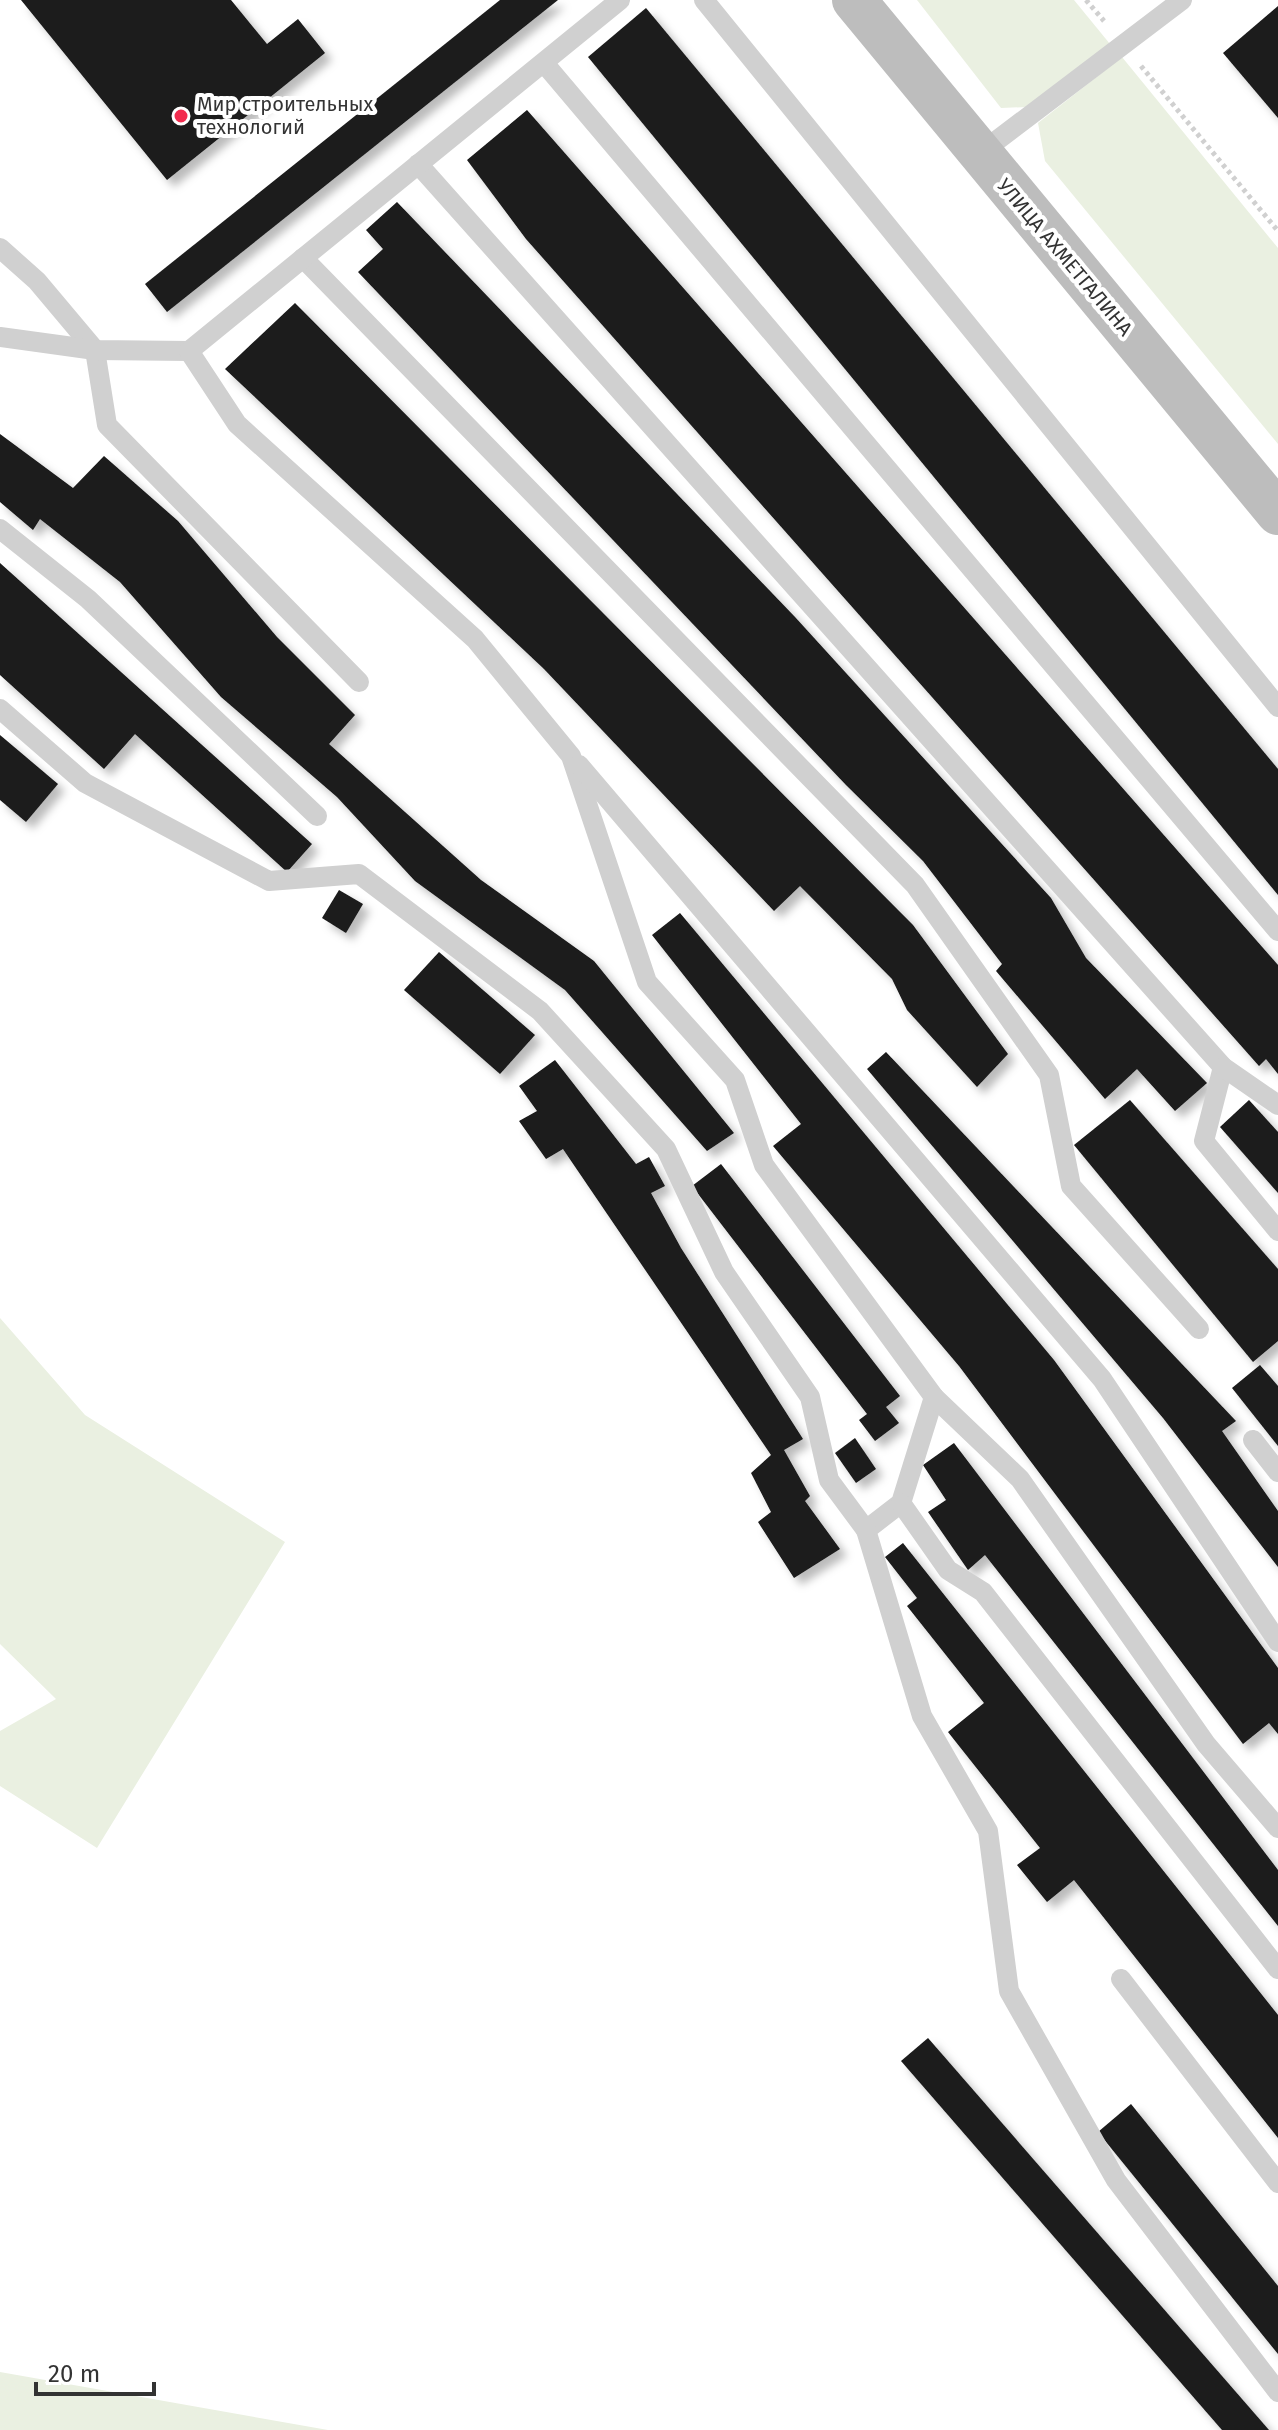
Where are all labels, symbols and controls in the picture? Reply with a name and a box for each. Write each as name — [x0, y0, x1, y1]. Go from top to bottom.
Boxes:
place label: Мир строительных технологий — [197, 92, 373, 139]
marker: Мир строительных технологий — [172, 107, 190, 125]
street label: УЛИЦА АХМЕТГАЛИНА — [992, 174, 1138, 341]
scale bar — [36, 2346, 154, 2396]
text: 20 m — [48, 2360, 100, 2388]

